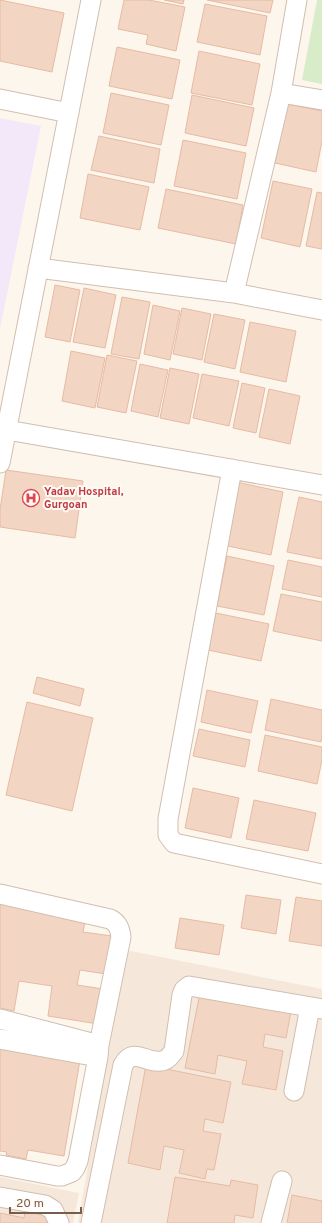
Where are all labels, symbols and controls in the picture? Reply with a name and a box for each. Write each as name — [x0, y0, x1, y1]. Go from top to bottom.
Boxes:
place label: Yadav Hospital, Gurgoan — [44, 485, 124, 512]
hospital icon: Yadav Hospital, Gurgoan — [21, 488, 41, 508]
scale bar — [10, 1189, 81, 1215]
text: 20 m — [16, 1196, 44, 1212]

